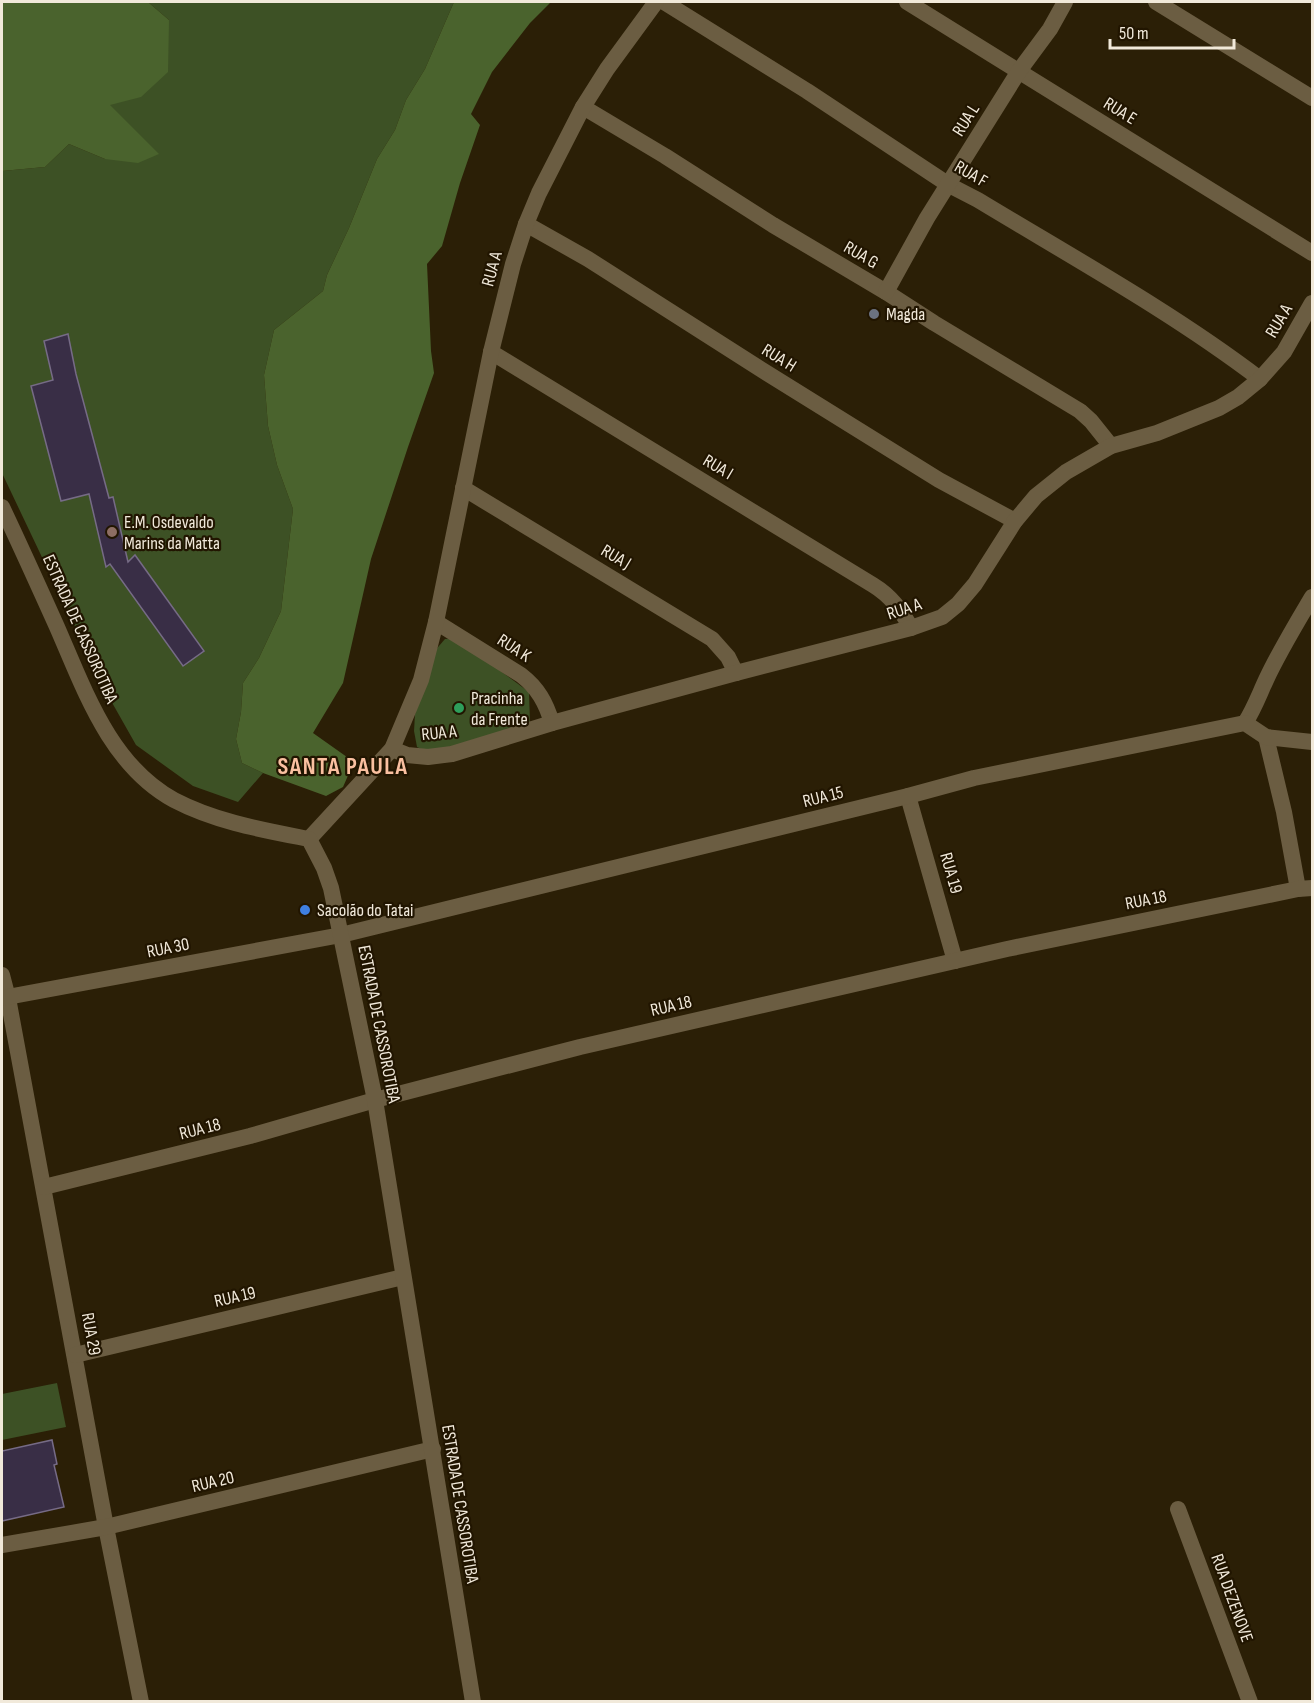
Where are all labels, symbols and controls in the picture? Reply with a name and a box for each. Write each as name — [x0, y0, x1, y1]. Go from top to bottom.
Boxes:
scale bar — [1110, 12, 1234, 50]
text: 50 m — [1119, 23, 1149, 44]
street label: RUA E — [1100, 93, 1140, 129]
street label: RUA L — [948, 100, 984, 140]
street label: RUA F — [951, 156, 991, 192]
street label: RUA G — [840, 237, 882, 273]
street label: RUA A — [477, 249, 507, 289]
street label: RUA A — [1261, 300, 1297, 342]
place label: Magda — [886, 304, 925, 325]
marker: Magda — [867, 307, 881, 321]
street label: RUA H — [758, 339, 800, 377]
street label: RUA I — [699, 450, 737, 484]
place label: E.M. Osdevaldo Marins da Matta — [124, 512, 220, 554]
marker: E.M. Osdevaldo Marins da Matta — [105, 525, 119, 539]
street label: RUA J — [597, 540, 635, 574]
street label: ESTRADA DE CASSOROTIBA — [38, 552, 122, 707]
street label: RUA A — [884, 593, 924, 624]
street label: RUA K — [493, 629, 535, 667]
place label: Pracinha da Frente — [471, 688, 528, 730]
marker: Pracinha da Frente — [452, 701, 466, 715]
street label: RUA A — [420, 721, 458, 745]
district label: SANTA PAULA — [277, 752, 409, 781]
street label: RUA 15 — [801, 782, 845, 812]
street label: RUA 19 — [935, 850, 967, 896]
street label: RUA 18 — [1124, 886, 1169, 914]
place label: Sacolão do Tatai — [317, 900, 413, 921]
marker: Sacolão do Tatai — [298, 903, 312, 917]
street label: RUA 30 — [145, 934, 191, 962]
street label: ESTRADA DE CASSOROTIBA — [353, 943, 405, 1105]
street label: RUA 18 — [648, 991, 694, 1021]
street label: RUA 18 — [177, 1114, 223, 1144]
street label: RUA 19 — [212, 1282, 258, 1312]
street label: RUA 29 — [77, 1311, 105, 1357]
street label: ESTRADA DE CASSOROTIBA — [437, 1423, 483, 1585]
street label: RUA 20 — [190, 1467, 236, 1497]
street label: RUA DEZENOVE — [1206, 1551, 1258, 1645]

